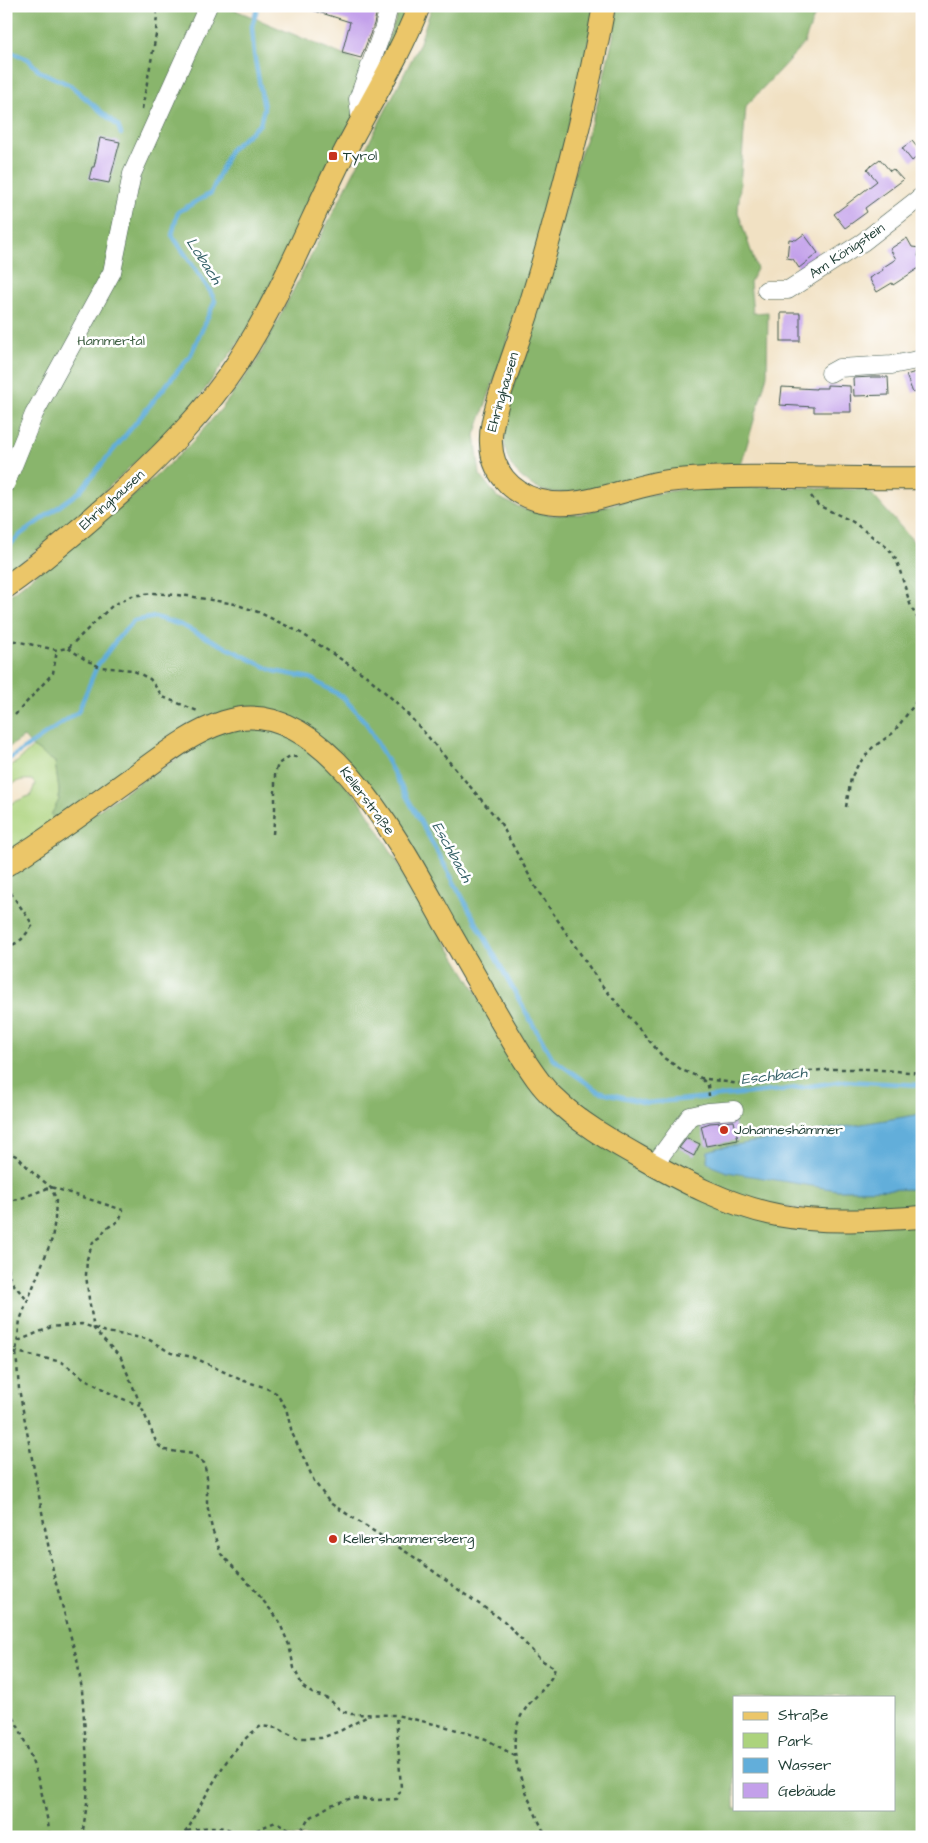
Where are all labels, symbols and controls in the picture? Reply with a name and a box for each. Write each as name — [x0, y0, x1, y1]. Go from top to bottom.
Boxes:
place label: Tyrol — [343, 146, 377, 166]
marker: Tyrol — [327, 150, 339, 162]
street label: Am Königstein — [805, 218, 889, 284]
water label: Lobach — [181, 234, 227, 289]
park label: Hammertal — [77, 331, 145, 351]
street label: Ehringhausen — [482, 350, 524, 434]
street label: Ehringhausen — [75, 465, 149, 535]
street label: Kellerstraße — [335, 763, 400, 840]
water label: Eschbach — [427, 818, 478, 887]
water label: Eschbach — [740, 1062, 809, 1090]
place label: Johanneshämmer — [734, 1120, 843, 1140]
marker: Johanneshämmer — [718, 1124, 730, 1136]
place label: Kellershammersberg — [343, 1529, 474, 1549]
marker: Kellershammersberg — [327, 1533, 339, 1545]
legend — [733, 1696, 896, 1810]
text: Straße — [778, 1705, 828, 1726]
text: Park — [778, 1731, 813, 1752]
text: Wasser — [778, 1755, 831, 1776]
text: Gebäude — [778, 1781, 836, 1802]

